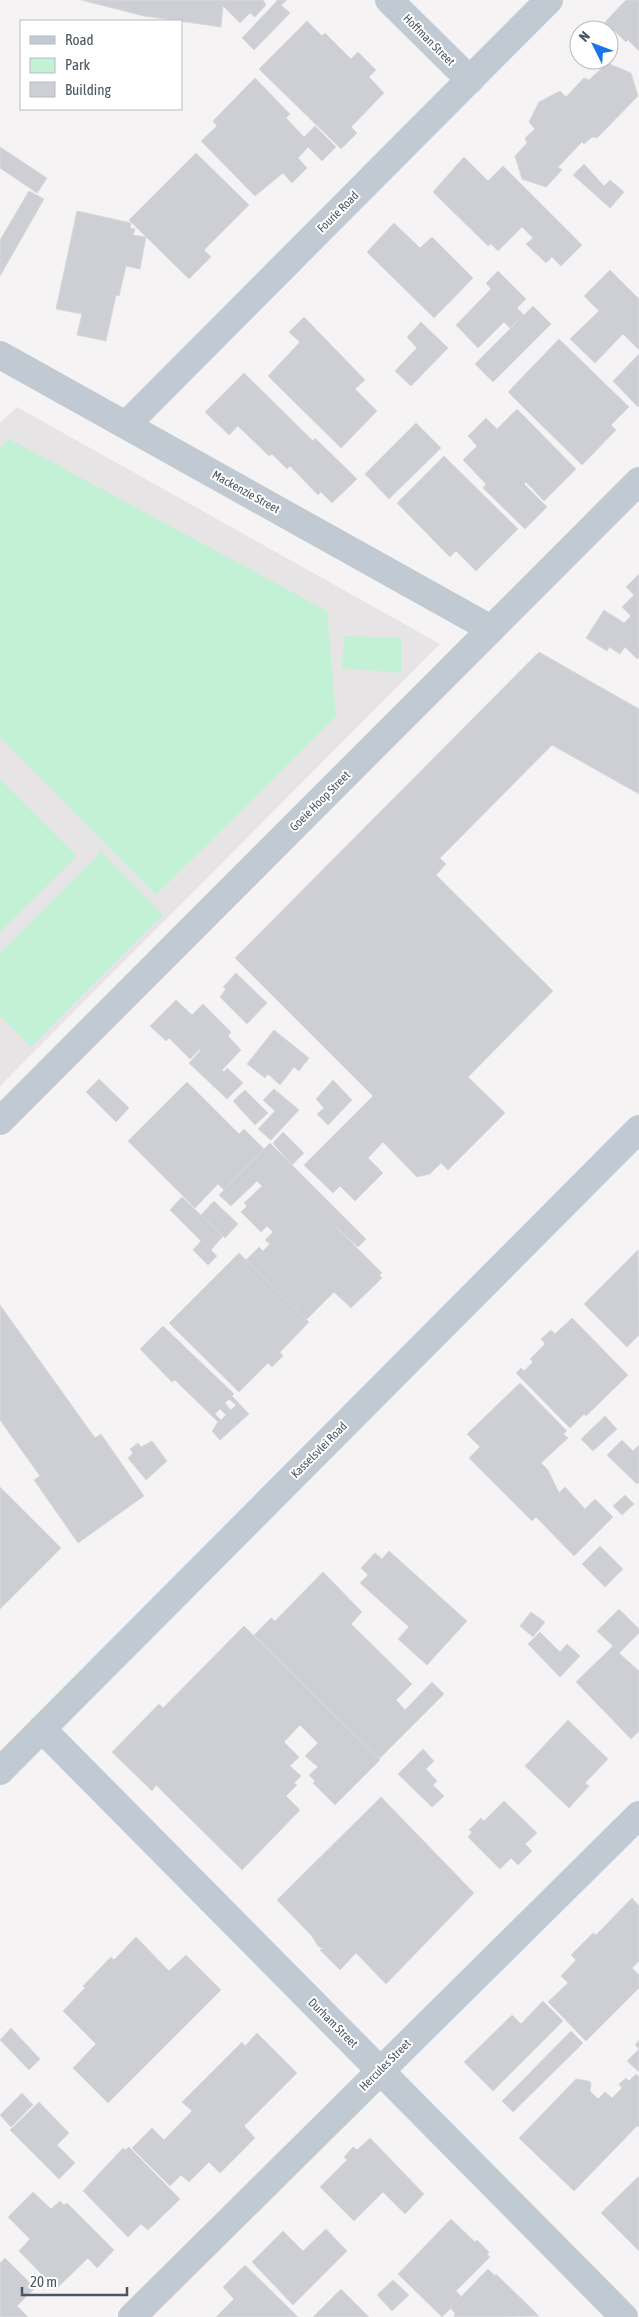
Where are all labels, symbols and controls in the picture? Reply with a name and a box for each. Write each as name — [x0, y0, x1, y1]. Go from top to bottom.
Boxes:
street label: Hoffman Street — [400, 11, 458, 69]
legend — [20, 20, 182, 110]
north arrow — [569, 20, 619, 70]
text: N — [576, 28, 593, 45]
text: Road — [65, 31, 94, 48]
text: Park — [65, 56, 90, 73]
text: Building — [65, 81, 111, 98]
street label: Fourie Road — [315, 189, 361, 235]
street label: Mackenzie Street — [210, 468, 283, 517]
street label: Goeie Hoop Street — [287, 768, 353, 834]
street label: Kasselsvlei Road — [288, 1419, 350, 1481]
street label: Durham Street — [305, 1995, 361, 2051]
street label: Hercules Street — [356, 2036, 414, 2094]
scale bar — [22, 2264, 128, 2296]
text: 20 m — [30, 2273, 57, 2290]

